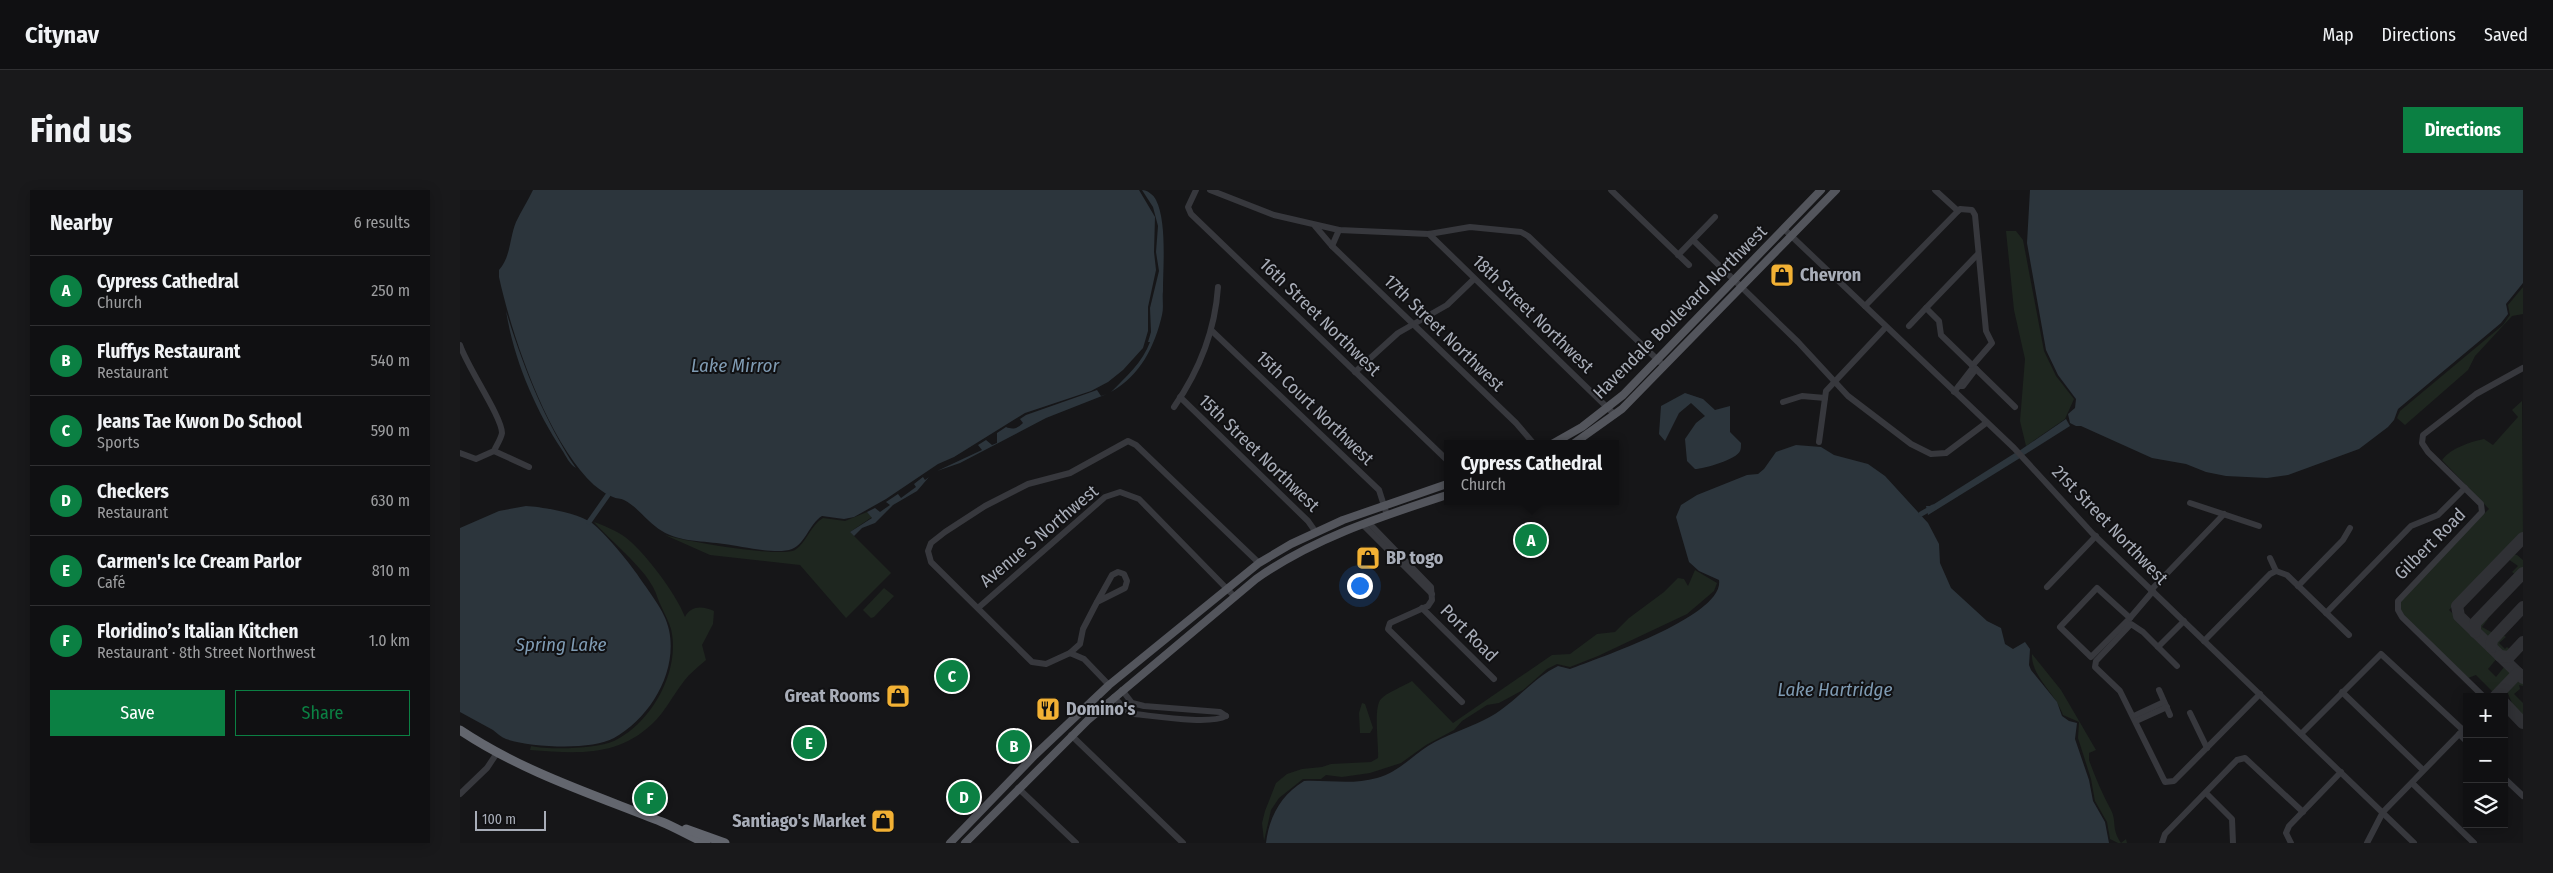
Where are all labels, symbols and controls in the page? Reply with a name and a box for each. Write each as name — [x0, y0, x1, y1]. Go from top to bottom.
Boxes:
text: Citynav — [25, 21, 99, 49]
text: Map — [2322, 24, 2354, 46]
text: Directions — [2382, 24, 2456, 46]
text: Saved — [2484, 24, 2528, 46]
button: Directions — [2403, 107, 2523, 153]
text: Find us — [30, 109, 132, 151]
text: Nearby — [50, 210, 112, 236]
text: 6 results — [354, 213, 410, 232]
street label: Havendale Boulevard Northwest — [1589, 220, 1772, 403]
street label: 18th Street Northwest — [1468, 250, 1598, 378]
street label: 16th Street Northwest — [1255, 253, 1385, 381]
shop icon: Chevron — [1769, 262, 1795, 288]
place label: Chevron — [1800, 264, 1861, 286]
text: Cypress Cathedral — [97, 270, 239, 293]
street label: 17th Street Northwest — [1379, 270, 1509, 396]
text: A — [62, 281, 70, 300]
text: 250 m — [371, 281, 410, 300]
text: Church — [97, 293, 142, 312]
text: Fluffys Restaurant — [97, 340, 241, 363]
street label: 15th Court Northwest — [1252, 346, 1379, 470]
text: B — [62, 351, 70, 370]
text: 540 m — [371, 351, 410, 370]
water label: Lake Mirror — [691, 354, 780, 377]
text: Restaurant — [97, 363, 168, 382]
street label: 15th Street Northwest — [1194, 390, 1324, 516]
text: Jeans Tae Kwon Do School — [97, 410, 302, 433]
text: C — [62, 421, 70, 440]
text: 590 m — [371, 421, 410, 440]
text: Sports — [97, 433, 140, 452]
popup — [1444, 440, 1619, 505]
text: Cypress Cathedral — [1461, 452, 1602, 475]
street label: 21st Street Northwest — [2047, 461, 2173, 589]
text: Church — [1461, 475, 1506, 494]
text: Checkers — [97, 480, 169, 503]
street label: Avenue S Northwest — [975, 480, 1103, 592]
text: D — [61, 491, 71, 510]
text: 630 m — [371, 491, 410, 510]
text: Restaurant — [97, 503, 168, 522]
street label: Gilbert Road — [2390, 504, 2470, 584]
pin: A — [1515, 521, 1547, 559]
shop icon: BP togo — [1355, 545, 1381, 571]
place label: BP togo — [1386, 547, 1444, 569]
text: Carmen's Ice Cream Parlor — [97, 550, 302, 573]
text: E — [62, 561, 70, 580]
text: 810 m — [372, 561, 410, 580]
text: Café — [97, 573, 125, 592]
your location — [1347, 573, 1373, 599]
street label: Port Road — [1436, 600, 1502, 666]
text: Floridino’s Italian Kitchen — [97, 620, 298, 643]
text: F — [62, 631, 70, 650]
text: 1.0 km — [369, 631, 410, 650]
water label: Spring Lake — [514, 633, 607, 656]
text: Restaurant · 8th Street Northwest — [97, 643, 315, 662]
pin: C — [936, 657, 968, 695]
water label: Lake Hartridge — [1777, 678, 1893, 701]
shop icon: Great Rooms — [885, 683, 911, 709]
place label: Great Rooms — [785, 685, 880, 707]
button: Save — [50, 690, 225, 736]
button: Share — [235, 690, 410, 736]
map controls — [2463, 693, 2508, 828]
button: + — [2463, 693, 2508, 738]
restaurant icon: Domino's — [1035, 696, 1061, 722]
place label: Domino's — [1066, 698, 1135, 720]
pin: E — [793, 724, 825, 762]
pin: B — [998, 727, 1030, 765]
button: − — [2463, 738, 2508, 783]
pin: D — [948, 778, 980, 816]
pin: F — [634, 779, 666, 817]
button: layers — [2463, 783, 2508, 828]
scale bar — [475, 808, 546, 831]
shop icon: Santiago's Market — [870, 808, 896, 834]
place label: Santiago's Market — [732, 810, 867, 832]
text: 100 m — [482, 811, 516, 828]

